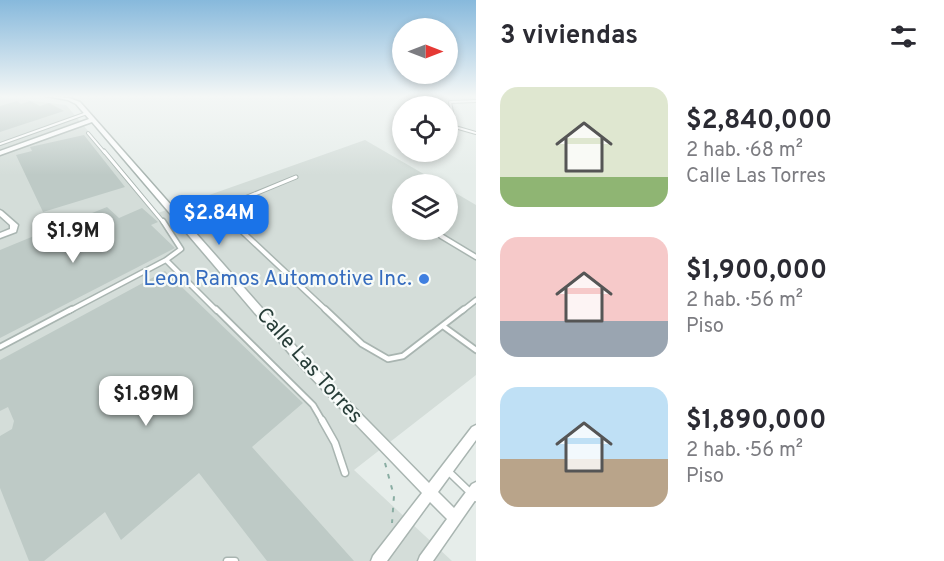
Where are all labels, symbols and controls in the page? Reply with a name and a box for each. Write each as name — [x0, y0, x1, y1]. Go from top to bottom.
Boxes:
north arrow — [392, 18, 458, 84]
map controls — [392, 18, 458, 240]
text: 3 viviendas — [500, 20, 638, 53]
icon: filters — [887, 20, 920, 53]
button: locate — [392, 96, 458, 162]
text: $2,840,000 — [686, 105, 832, 138]
icon: home — [548, 111, 620, 183]
text: 2 hab. · 68 m² — [686, 138, 803, 164]
text: Calle Las Torres — [686, 164, 826, 190]
button: layers — [392, 174, 458, 240]
pin: $2.84M — [170, 195, 268, 246]
text: $2.84M — [184, 201, 254, 227]
pin: $1.9M — [31, 213, 115, 264]
text: $1.9M — [46, 219, 100, 245]
text: $1,900,000 — [686, 255, 827, 288]
icon: home — [548, 261, 620, 333]
place label: Leon Ramos Automotive Inc. — [143, 266, 412, 293]
marker: Leon Ramos Automotive Inc. — [417, 272, 431, 286]
text: 2 hab. · 56 m² — [686, 288, 803, 314]
street label: Calle Las Torres — [250, 302, 368, 430]
text: Piso — [686, 314, 724, 340]
pin: $1.89M — [97, 376, 195, 427]
text: $1.89M — [113, 382, 179, 408]
text: $1,890,000 — [686, 405, 826, 438]
icon: home — [548, 411, 620, 483]
text: 2 hab. · 56 m² — [686, 438, 803, 464]
text: Piso — [686, 464, 724, 490]

